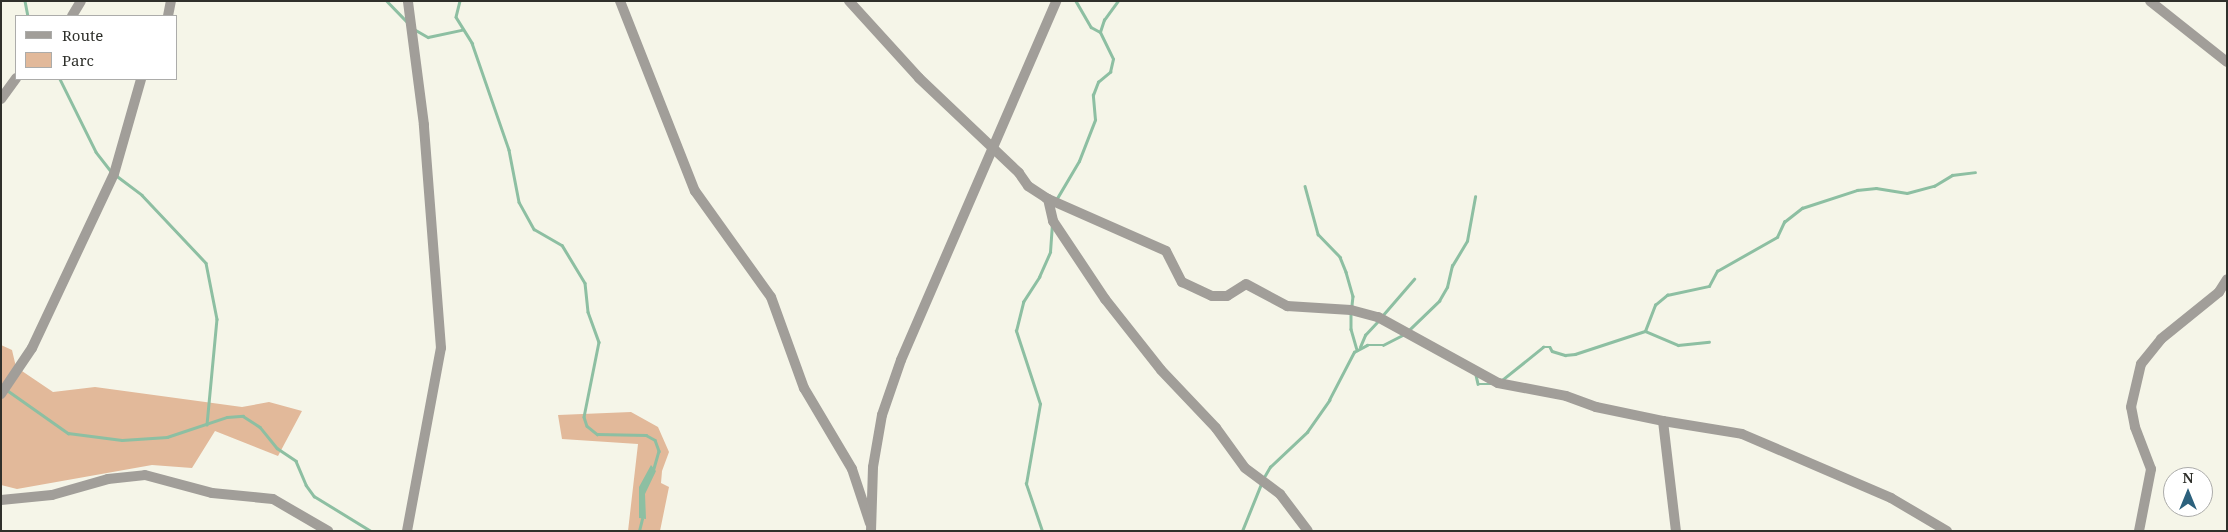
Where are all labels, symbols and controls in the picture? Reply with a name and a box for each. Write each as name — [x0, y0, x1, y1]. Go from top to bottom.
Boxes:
legend — [15, 15, 178, 80]
text: Route — [62, 25, 103, 45]
text: Parc — [62, 50, 94, 70]
north arrow — [2163, 467, 2213, 517]
text: N — [2182, 468, 2194, 487]

